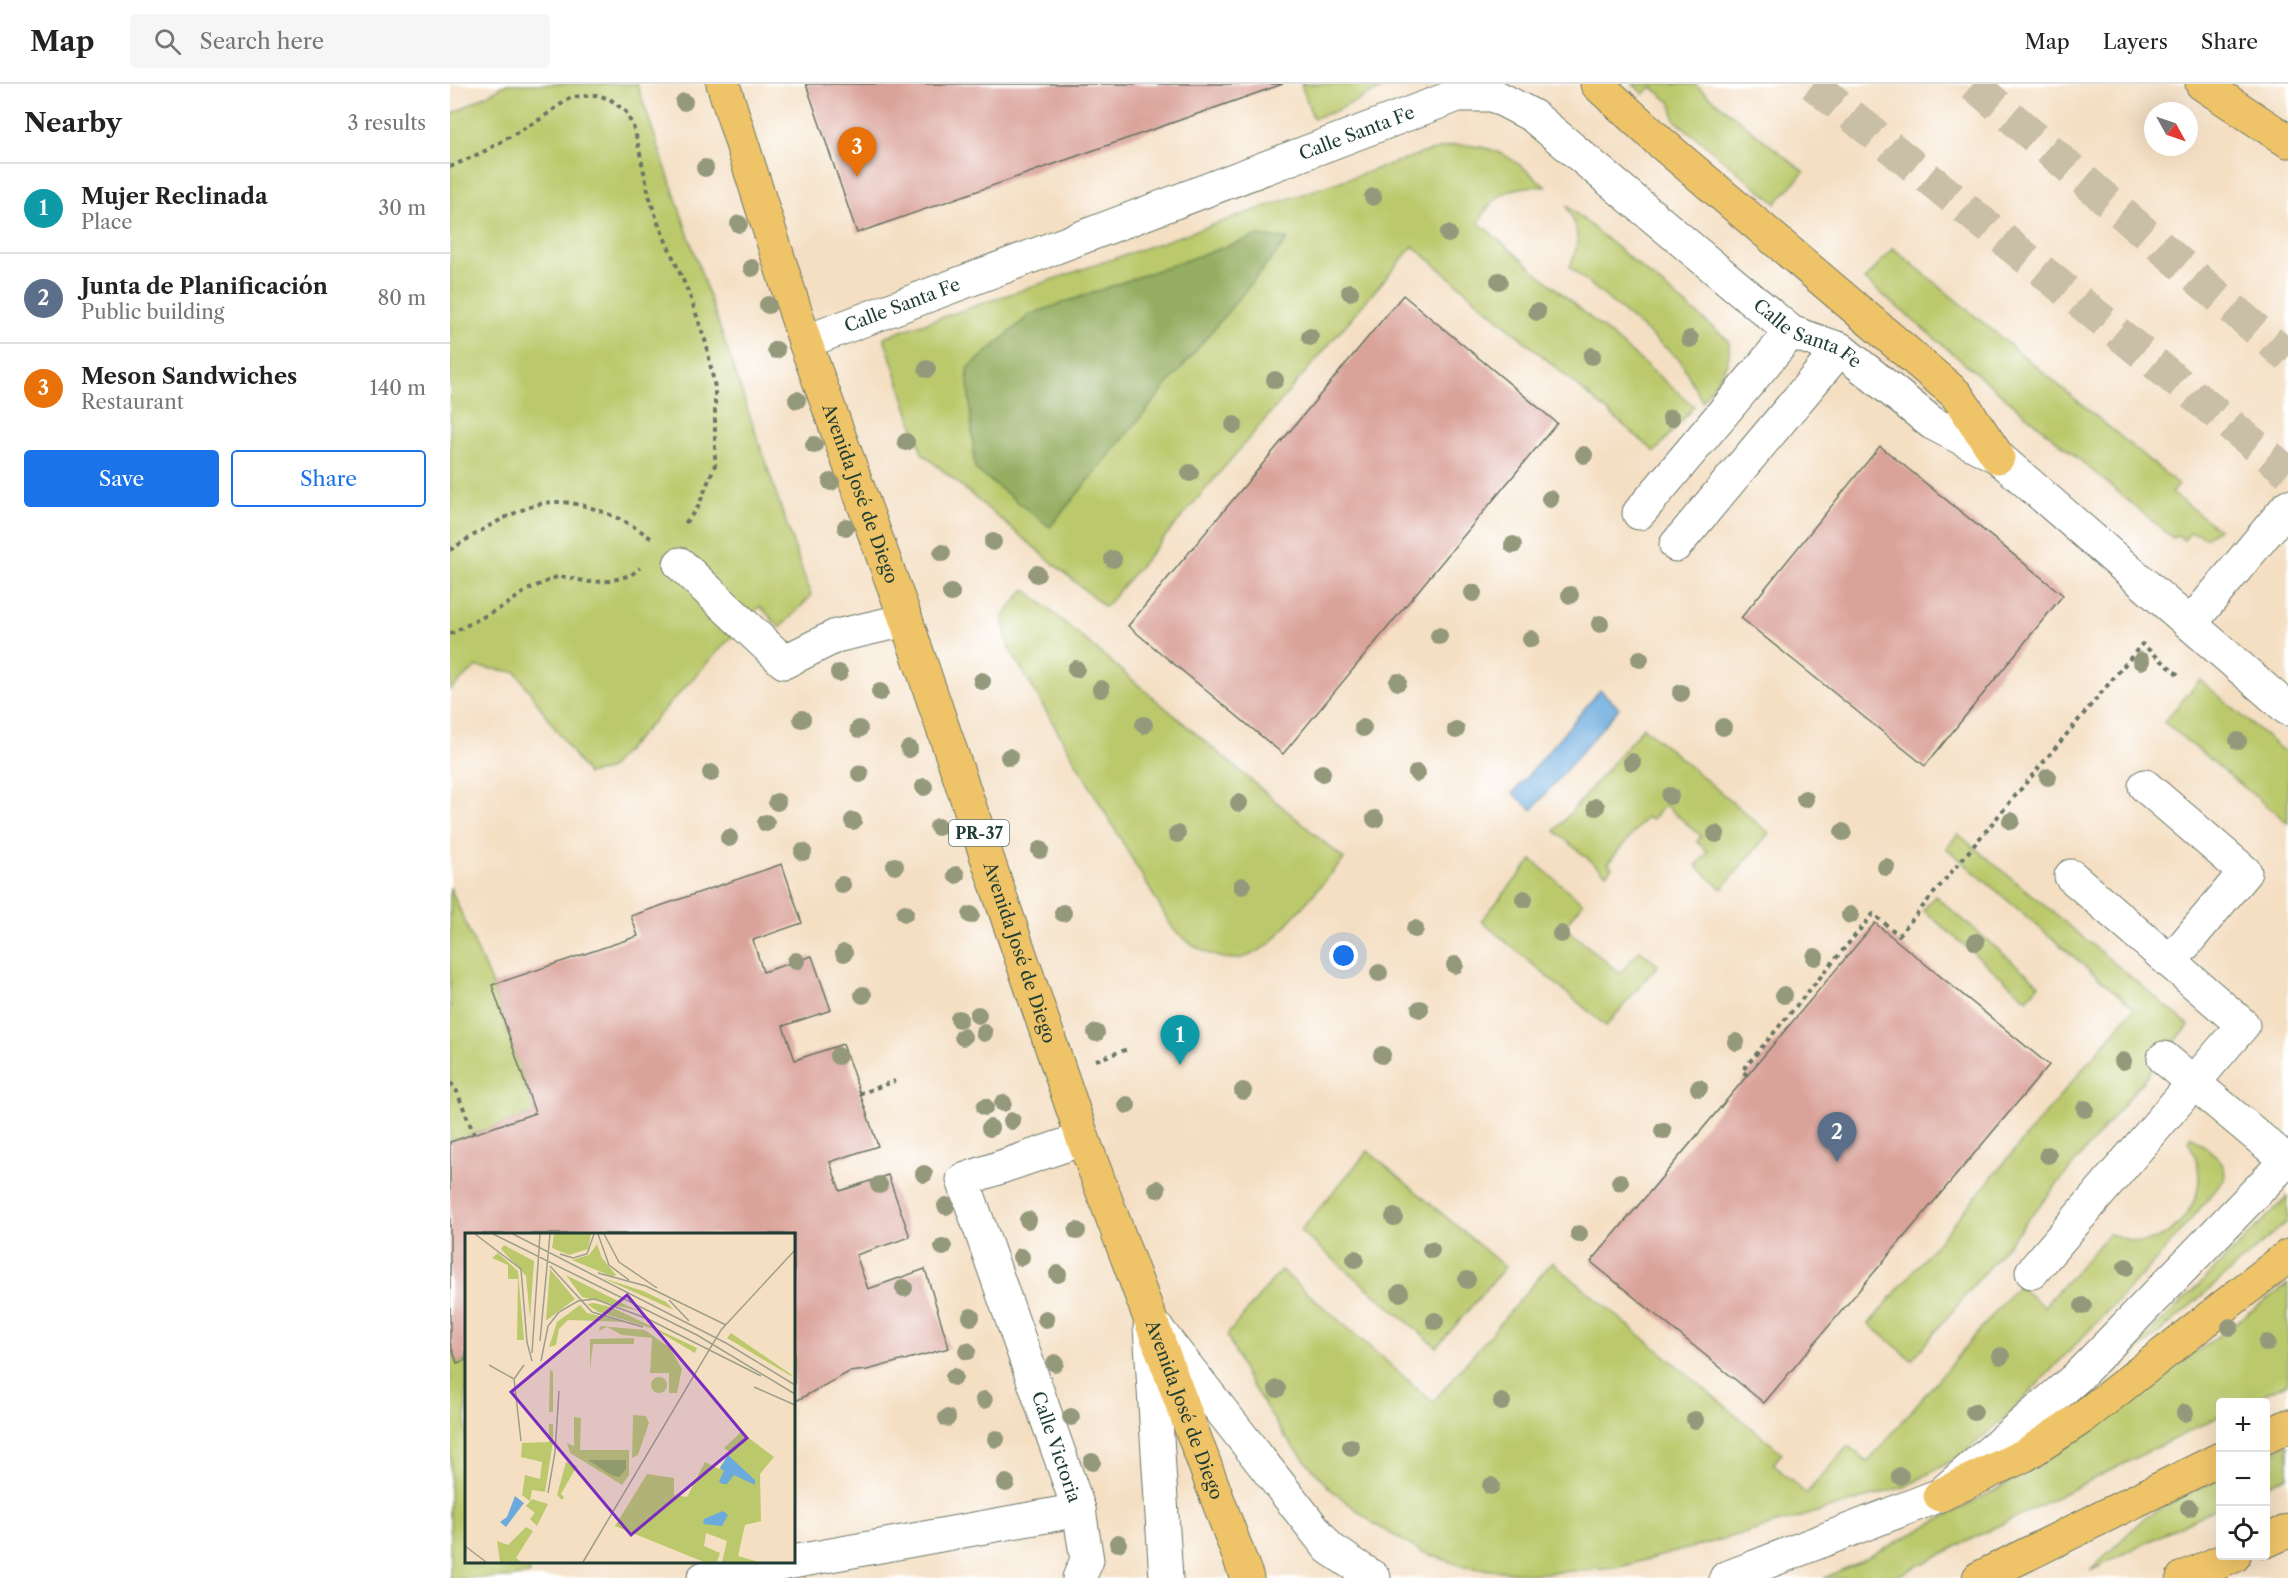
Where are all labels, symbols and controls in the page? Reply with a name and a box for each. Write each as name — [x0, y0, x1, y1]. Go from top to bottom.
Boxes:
search box — [130, 14, 550, 68]
text: Map — [30, 24, 94, 58]
icon: search — [151, 25, 184, 58]
text: Search here — [199, 28, 324, 55]
text: Map — [2025, 29, 2070, 54]
text: Layers — [2103, 29, 2168, 54]
text: Share — [2201, 29, 2258, 54]
street label: Calle Santa Fe — [1296, 101, 1418, 165]
north arrow — [2144, 102, 2198, 156]
text: Nearby — [24, 107, 122, 139]
text: 3 results — [348, 111, 426, 135]
pin: 3 — [838, 128, 876, 177]
text: Mujer Reclinada — [81, 183, 268, 210]
text: 1 — [39, 196, 48, 220]
text: 30 m — [378, 196, 426, 220]
text: Place — [81, 210, 132, 234]
text: Junta de Planificación — [81, 273, 328, 300]
street label: Calle Santa Fe — [841, 273, 963, 337]
text: 2 — [38, 286, 49, 310]
text: 80 m — [378, 286, 426, 310]
street label: Calle Santa Fe — [1749, 294, 1866, 373]
text: Public building — [81, 300, 224, 324]
text: Meson Sandwiches — [81, 363, 297, 390]
text: 3 — [38, 376, 49, 400]
text: 140 m — [369, 376, 426, 400]
text: Restaurant — [81, 390, 184, 414]
street label: Avenida José de Diego — [817, 400, 903, 587]
button: Save — [24, 450, 219, 507]
button: Share — [231, 450, 426, 507]
road number: PR-37 — [949, 820, 1009, 846]
street label: Avenida José de Diego — [978, 858, 1061, 1046]
your location — [1329, 941, 1358, 970]
pin: 1 — [1160, 1016, 1200, 1065]
pin: 2 — [1818, 1112, 1856, 1162]
inset map — [465, 1233, 795, 1563]
street label: Avenida José de Diego — [1140, 1316, 1228, 1503]
street label: Calle Victoria — [1027, 1389, 1085, 1506]
map controls — [2216, 1398, 2270, 1560]
button: + — [2216, 1398, 2270, 1452]
button: − — [2216, 1452, 2270, 1506]
button: locate — [2216, 1506, 2270, 1560]

